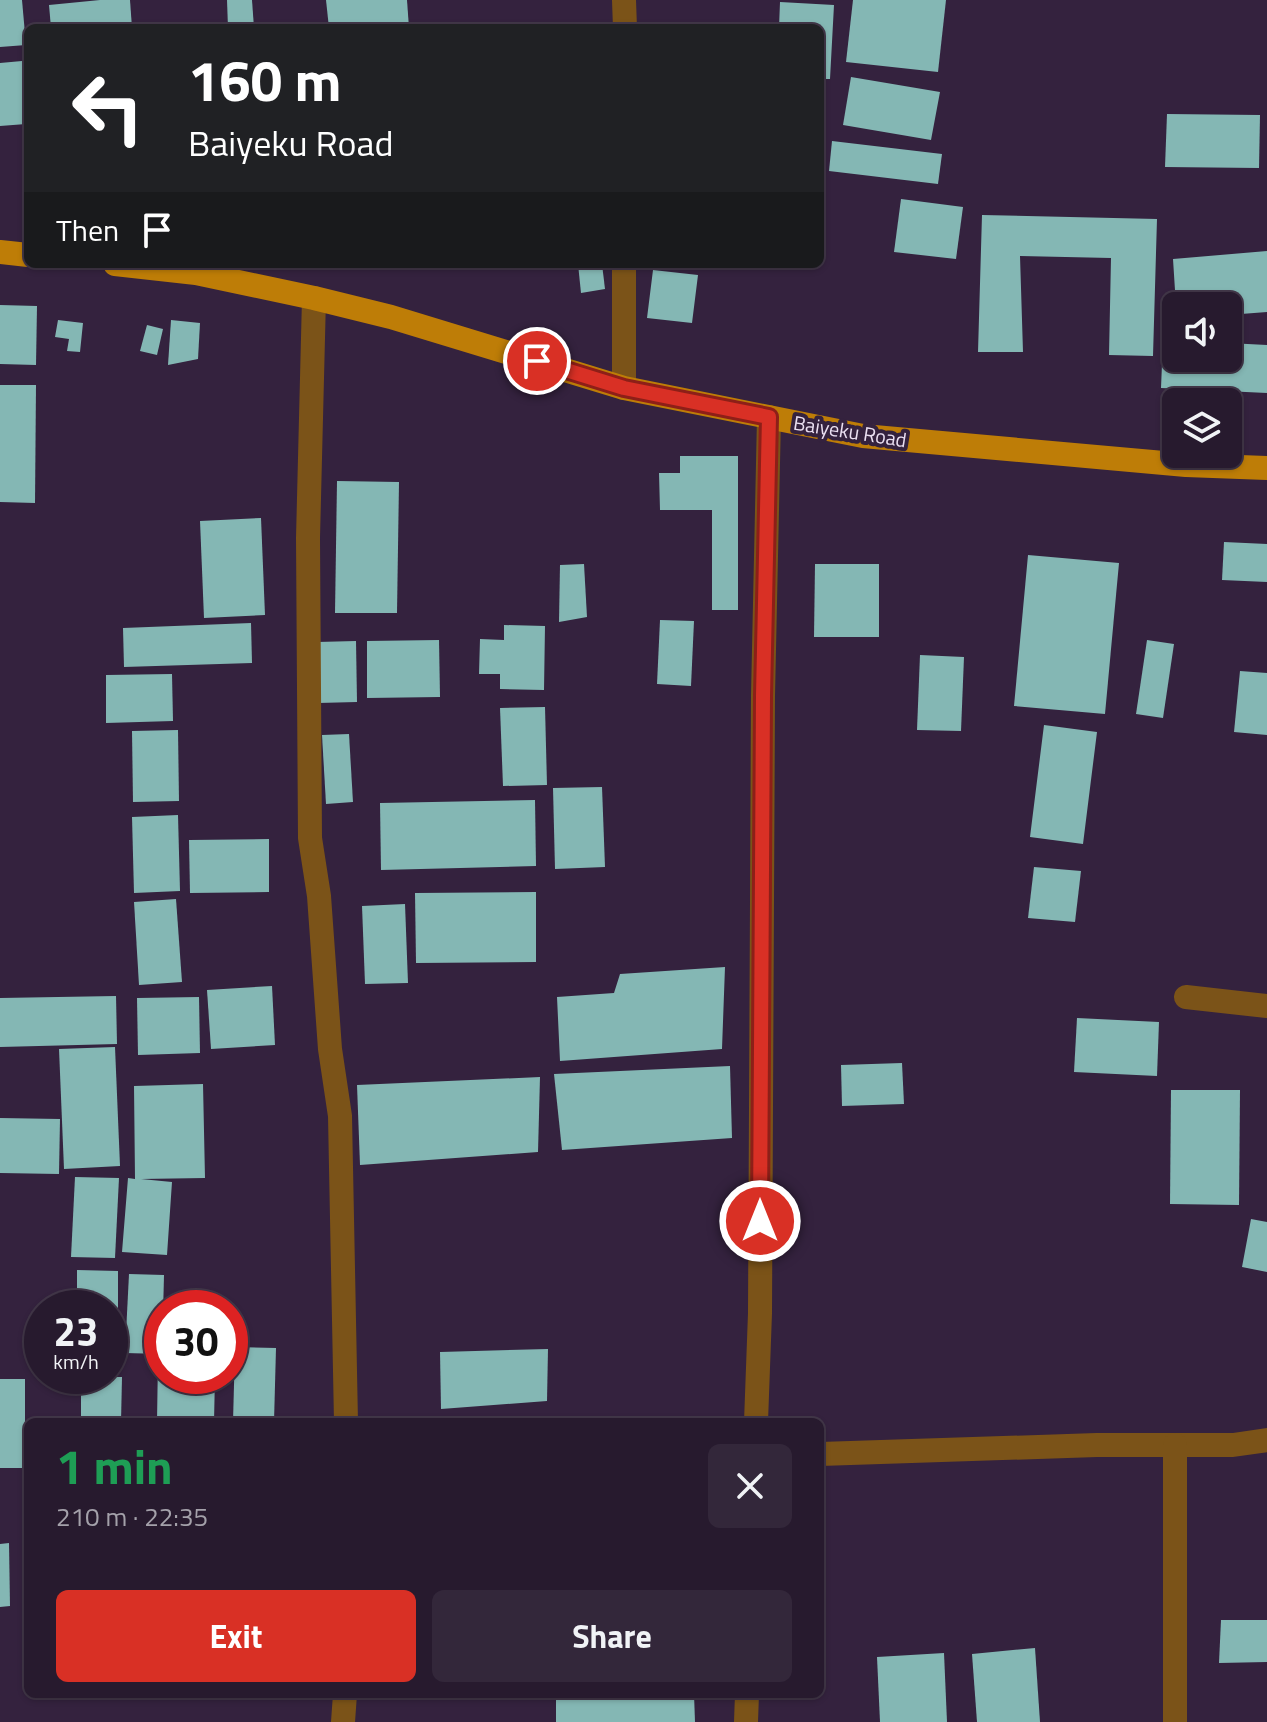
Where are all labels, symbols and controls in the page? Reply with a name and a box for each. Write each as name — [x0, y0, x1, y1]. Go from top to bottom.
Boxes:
text: 160 m — [188, 38, 341, 123]
icon: left — [56, 56, 160, 160]
text: Baiyeku Road — [188, 115, 394, 170]
text: Then — [56, 207, 119, 253]
icon: arrive — [135, 208, 179, 252]
map controls — [1162, 292, 1242, 468]
button: sound — [1162, 292, 1242, 372]
pin — [503, 327, 571, 395]
icon: arrive — [515, 339, 559, 383]
button: layers — [1162, 388, 1242, 468]
street label: Baiyeku Road — [791, 407, 909, 455]
position arrow — [718, 1179, 802, 1263]
speed limit sign: 30 — [144, 1290, 248, 1394]
text: 23 — [54, 1301, 98, 1362]
text: km/h — [53, 1346, 99, 1377]
text: 1 min — [56, 1430, 173, 1503]
button: close — [708, 1444, 792, 1528]
text: 210 m · 22:35 — [56, 1497, 208, 1536]
button: Exit — [56, 1590, 416, 1682]
button: Share — [432, 1590, 792, 1682]

